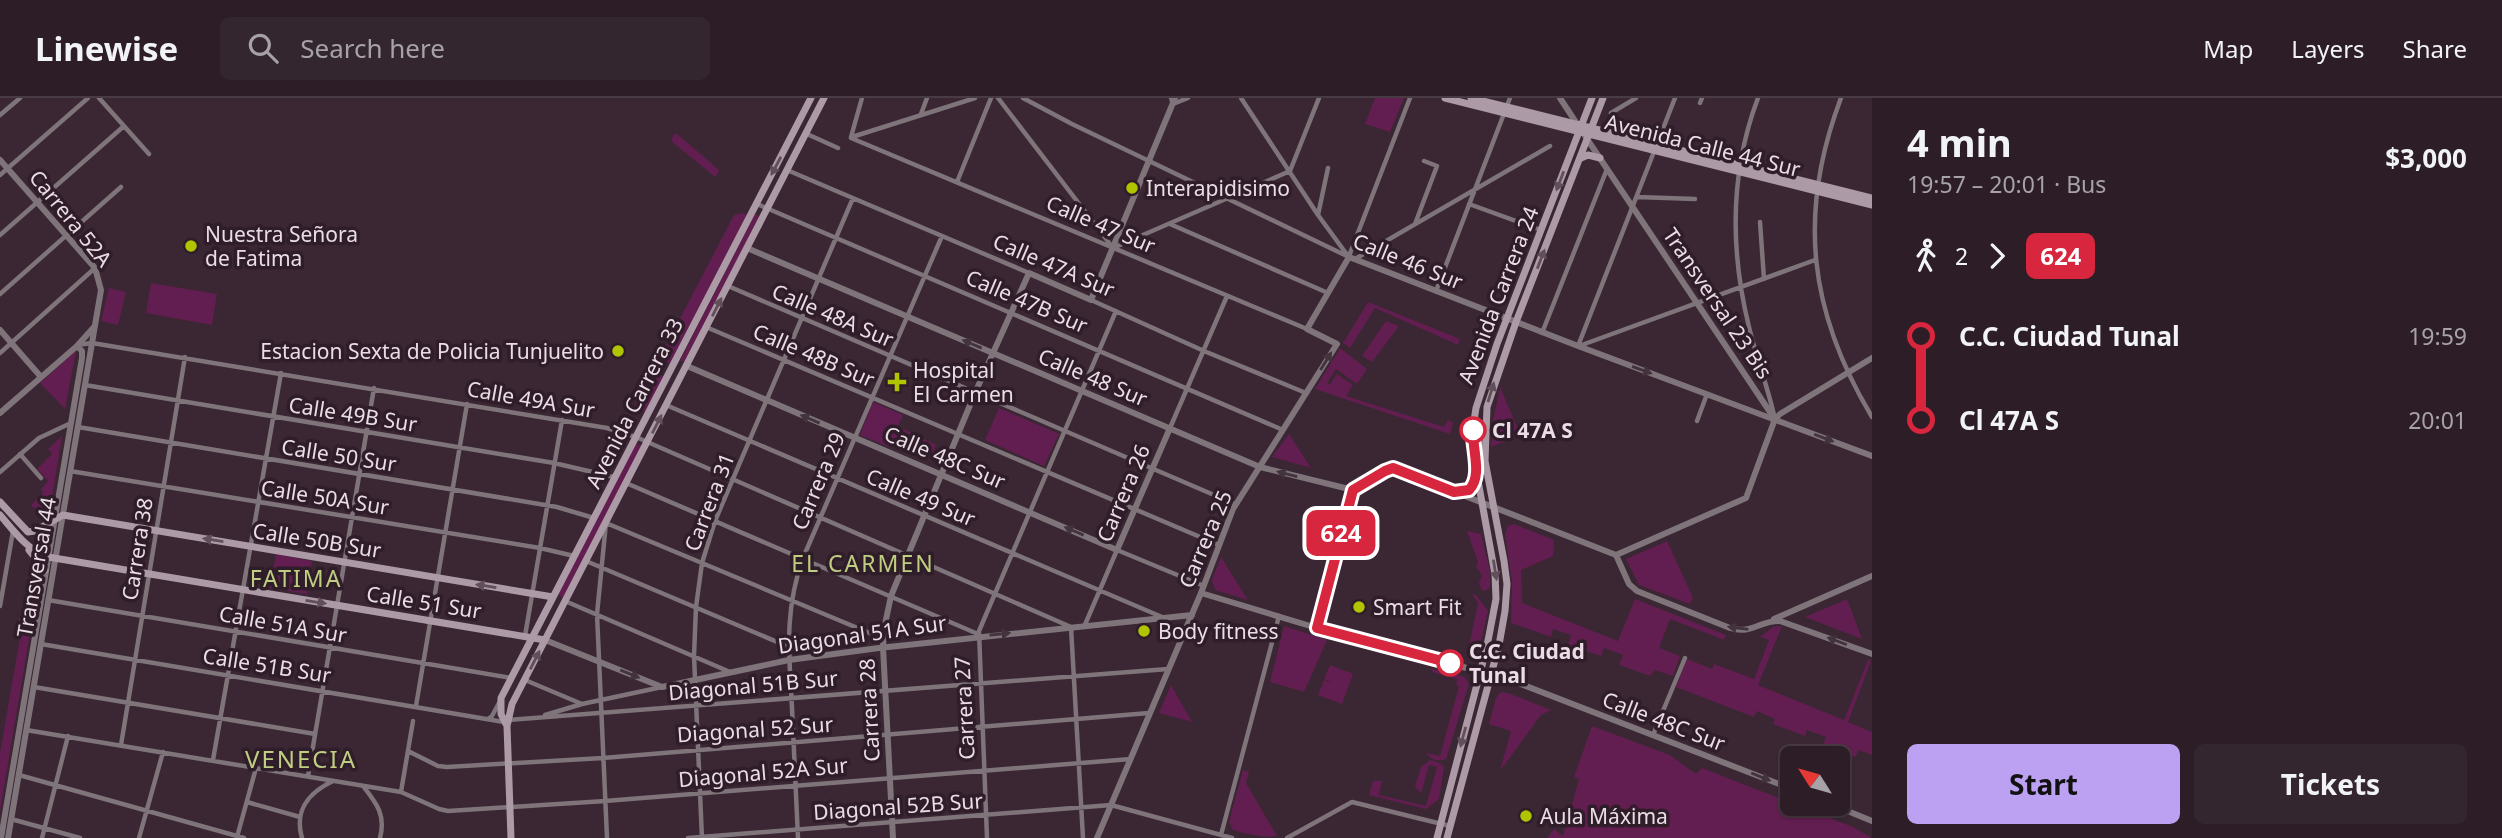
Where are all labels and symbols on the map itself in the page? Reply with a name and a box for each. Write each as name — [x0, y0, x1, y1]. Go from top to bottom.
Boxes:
street label: Avenida Calle 44 Sur — [1602, 107, 1804, 183]
one-way arrow — [770, 156, 782, 176]
street label: Carrera 52A — [23, 164, 119, 273]
one-way arrow — [1554, 171, 1565, 192]
place label: Interapidisimo — [1146, 174, 1290, 202]
marker: Interapidisimo — [1124, 180, 1140, 196]
street label: Calle 47 Sur — [1042, 188, 1160, 260]
street label: Avenida Carrera 24 — [1451, 202, 1545, 388]
place label: Nuestra Señora de Fatima — [205, 220, 358, 272]
street label: Transversal 23 Bis — [1657, 222, 1779, 384]
street label: Calle 46 Sur — [1349, 226, 1467, 296]
street label: Calle 47A Sur — [989, 227, 1119, 303]
marker: Nuestra Señora de Fatima — [183, 238, 199, 254]
one-way arrow — [1536, 248, 1547, 269]
street label: Calle 47B Sur — [962, 263, 1092, 339]
street label: Calle 48A Sur — [768, 277, 898, 353]
one-way arrow — [711, 297, 722, 317]
street label: Avenida Carrera 33 — [579, 313, 689, 493]
street label: Calle 48B Sur — [749, 317, 879, 393]
place label: Estacion Sexta de Policia Tunjuelito — [260, 337, 604, 365]
one-way arrow — [961, 338, 982, 349]
street label: Calle 48 Sur — [1034, 341, 1152, 413]
marker: Estacion Sexta de Policia Tunjuelito — [610, 343, 626, 359]
one-way arrow — [1320, 351, 1333, 371]
place label: Hospital El Carmen — [913, 356, 1014, 408]
one-way arrow — [1631, 365, 1652, 376]
marker: Hospital El Carmen — [887, 372, 907, 392]
street label: Calle 49A Sur — [465, 374, 597, 424]
one-way arrow — [1487, 381, 1497, 402]
street label: Calle 49B Sur — [287, 390, 419, 438]
one-way arrow — [800, 413, 821, 424]
one-way arrow — [651, 414, 662, 434]
place label: Cl 47A S — [1492, 416, 1573, 444]
marker: Cl 47A S — [1460, 417, 1486, 443]
street label: Calle 48C Sur — [880, 419, 1010, 495]
street label: Carrera 29 — [785, 428, 851, 534]
street label: Calle 50 Sur — [280, 432, 399, 478]
one-way arrow — [1813, 432, 1834, 443]
street label: Carrera 26 — [1090, 440, 1156, 546]
street label: Carrera 31 — [677, 449, 741, 555]
street label: Calle 49 Sur — [862, 461, 980, 533]
one-way arrow — [1276, 468, 1298, 479]
street label: Calle 50A Sur — [259, 473, 391, 521]
street label: Carrera 25 — [1172, 486, 1238, 592]
street label: Transversal 44 — [10, 495, 62, 639]
street label: Carrera 38 — [115, 496, 159, 602]
line badge: 624 — [1301, 510, 1381, 556]
street label: Calle 50B Sur — [251, 516, 383, 564]
one-way arrow — [1063, 525, 1084, 536]
one-way arrow — [202, 534, 224, 545]
district label: EL CARMEN — [791, 547, 935, 579]
one-way arrow — [1489, 559, 1500, 581]
district label: FATIMA — [250, 562, 342, 594]
street label: Calle 51 Sur — [365, 579, 484, 625]
one-way arrow — [475, 580, 497, 591]
place label: Smart Fit — [1373, 593, 1462, 621]
one-way arrow — [305, 597, 327, 608]
street label: Calle 51A Sur — [217, 599, 349, 649]
marker: Smart Fit — [1351, 599, 1367, 615]
street label: Diagonal 51A Sur — [776, 608, 948, 660]
place label: Body fitness — [1158, 617, 1279, 645]
one-way arrow — [1727, 622, 1749, 633]
marker: Body fitness — [1136, 623, 1152, 639]
one-way arrow — [989, 629, 1011, 640]
one-way arrow — [1827, 635, 1848, 646]
place label: C.C. Ciudad Tunal — [1469, 637, 1585, 689]
street label: Calle 51B Sur — [201, 641, 333, 689]
one-way arrow — [529, 650, 540, 670]
marker: C.C. Ciudad Tunal — [1437, 650, 1463, 676]
street label: Carrera 27 — [947, 656, 981, 760]
street label: Carrera 28 — [852, 658, 886, 762]
street label: Diagonal 51B Sur — [667, 664, 839, 706]
one-way arrow — [620, 669, 641, 680]
street label: Calle 48C Sur — [1599, 685, 1730, 757]
street label: Diagonal 52 Sur — [676, 710, 834, 748]
one-way arrow — [1457, 726, 1468, 748]
district label: VENECIA — [245, 742, 357, 775]
north arrow — [1780, 746, 1850, 816]
street label: Diagonal 52A Sur — [677, 751, 849, 793]
one-way arrow — [1750, 771, 1771, 782]
street label: Diagonal 52B Sur — [812, 786, 984, 826]
place label: Aula Máxima — [1540, 802, 1668, 830]
marker: Aula Máxima — [1518, 808, 1534, 824]

